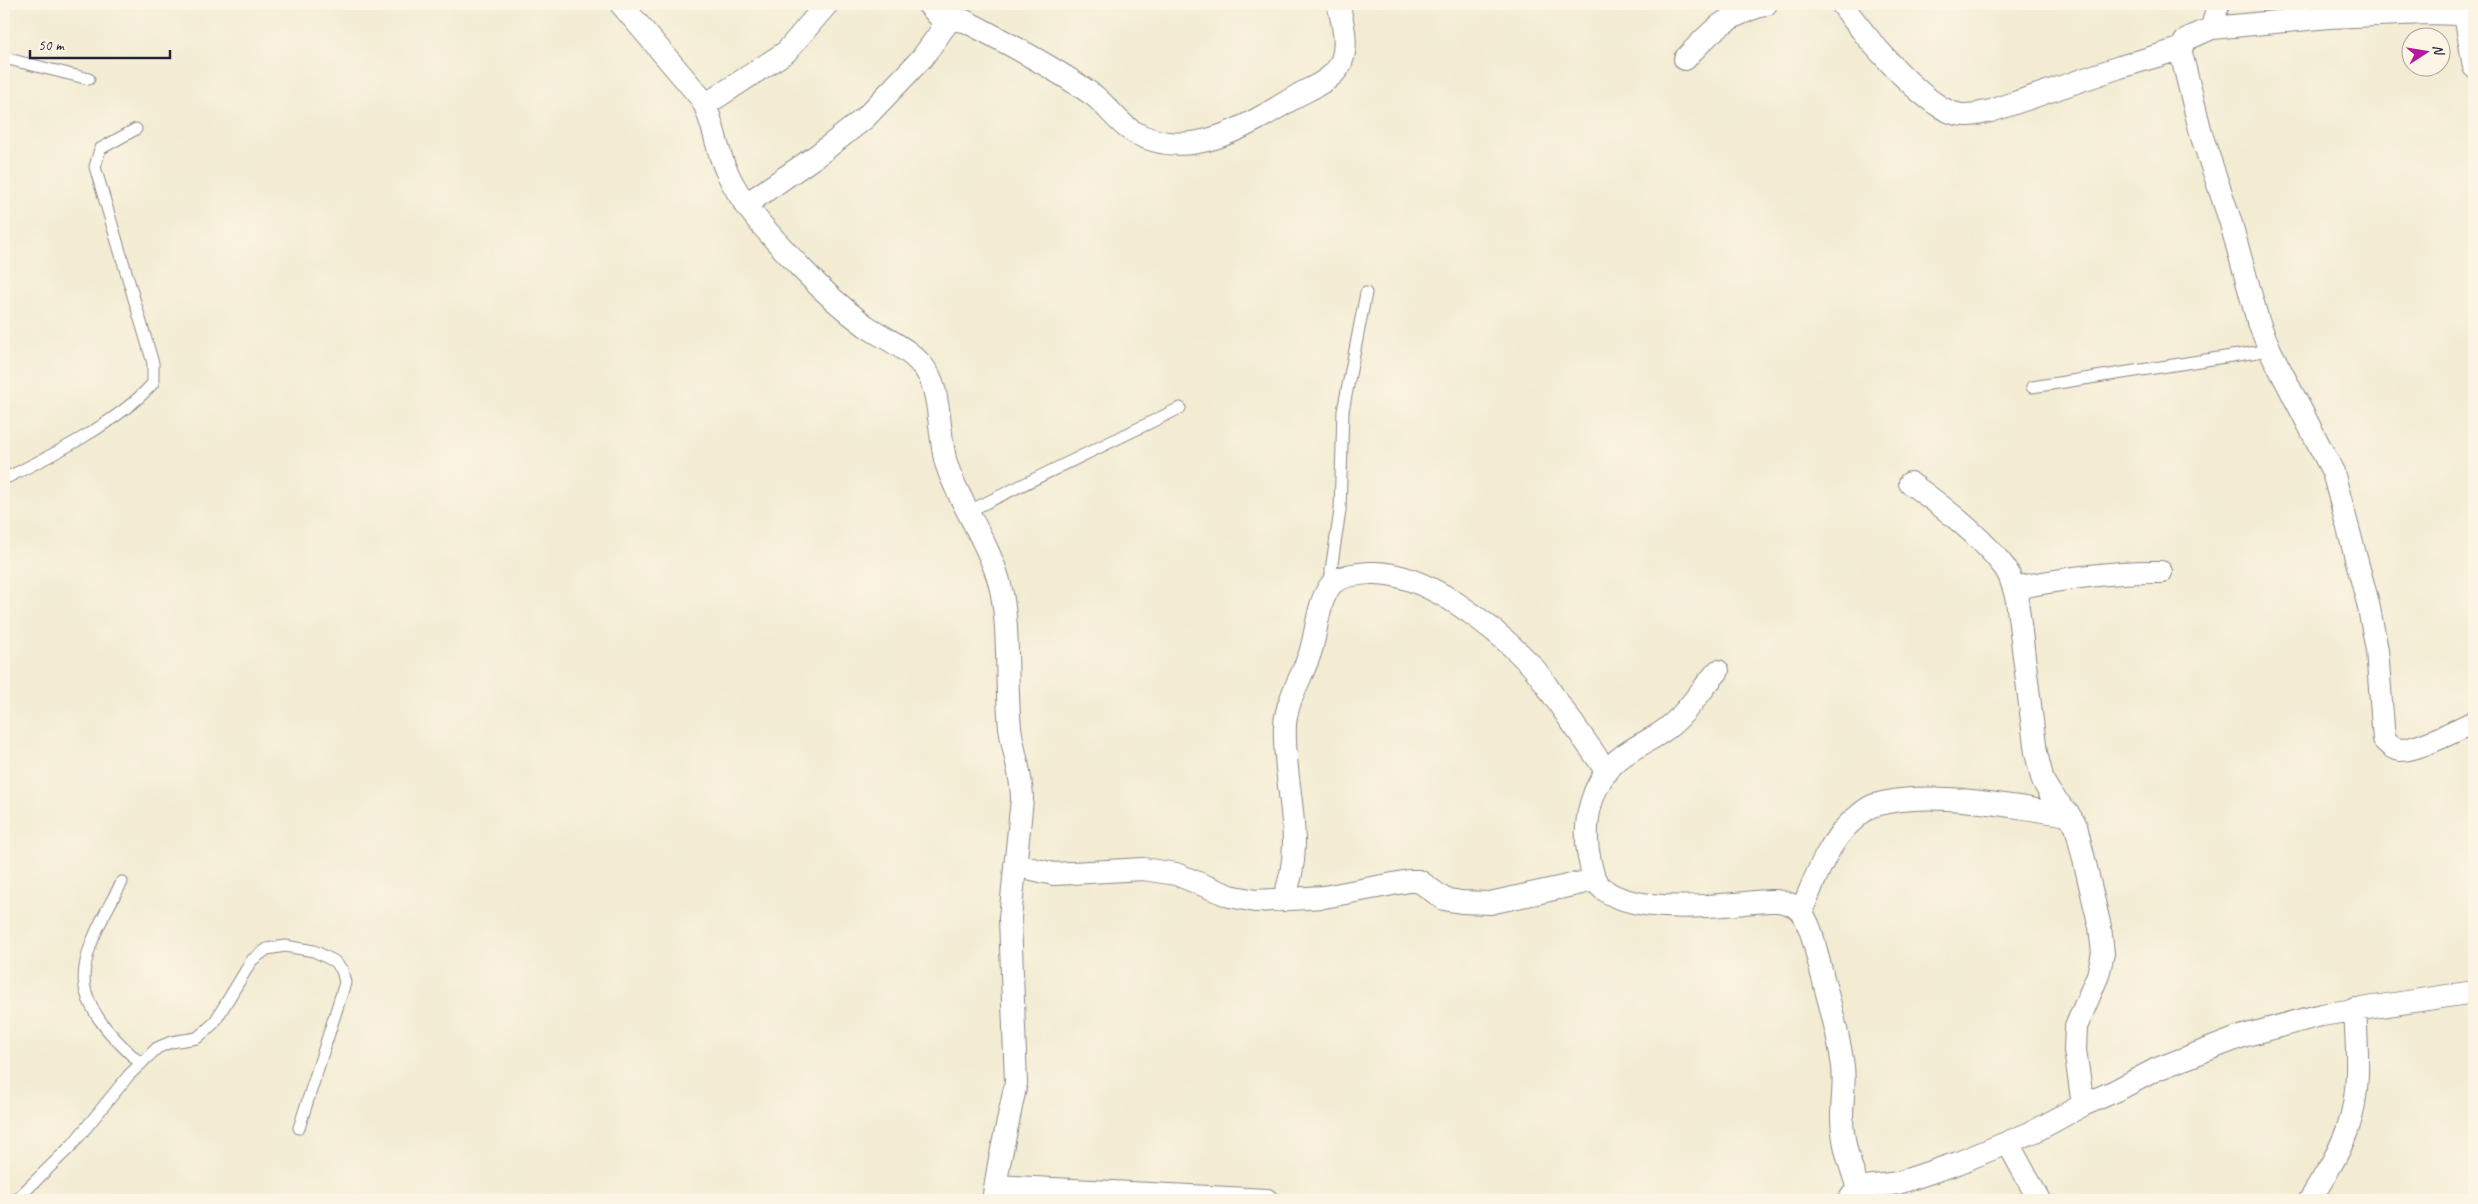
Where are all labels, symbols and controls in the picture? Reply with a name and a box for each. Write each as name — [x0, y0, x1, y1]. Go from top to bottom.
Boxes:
scale bar — [30, 28, 170, 60]
north arrow — [2400, 28, 2450, 78]
text: 50 m — [38, 36, 65, 55]
text: N — [2429, 43, 2448, 58]

